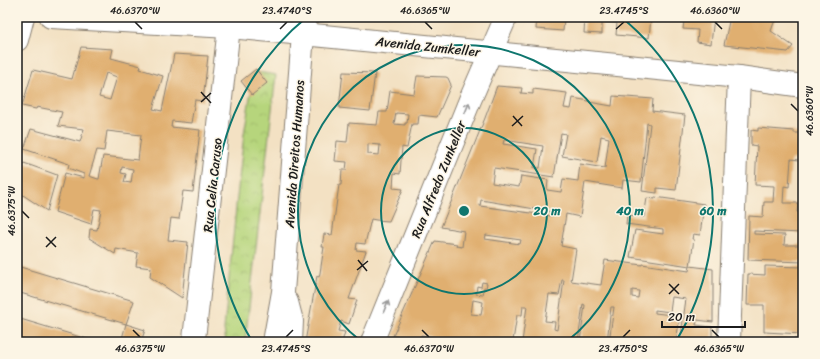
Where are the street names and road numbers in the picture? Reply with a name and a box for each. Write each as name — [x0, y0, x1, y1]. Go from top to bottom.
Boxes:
street label: Avenida Zumkeller — [373, 29, 482, 64]
street label: Avenida Direitos Humanos — [278, 79, 311, 230]
street label: Rua Alfredo Zunkeller — [404, 116, 473, 242]
street label: Rua Celia Caruso — [196, 136, 229, 233]

